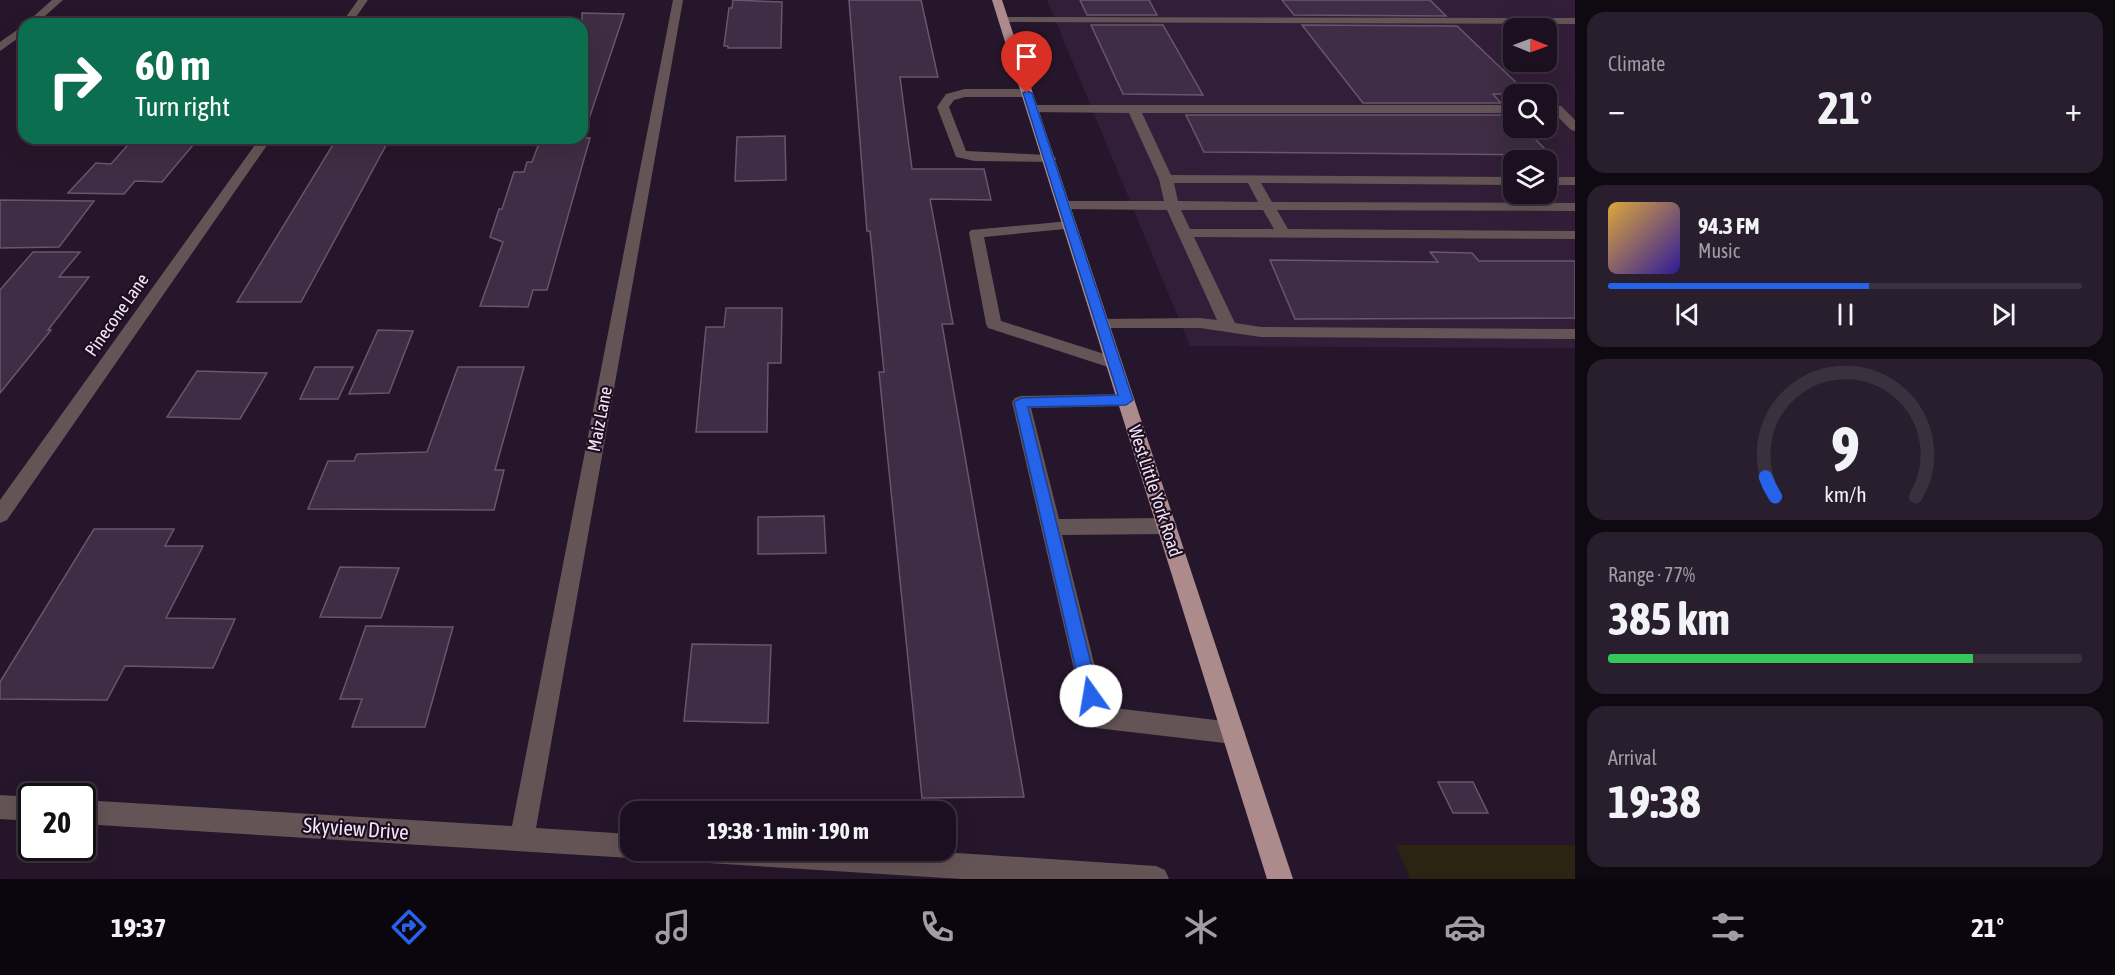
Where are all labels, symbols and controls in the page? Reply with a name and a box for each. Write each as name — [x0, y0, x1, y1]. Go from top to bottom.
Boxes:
north arrow — [1503, 18, 1557, 72]
map controls — [1503, 18, 1557, 204]
pin — [1001, 31, 1052, 93]
icon: arrive — [1010, 40, 1043, 73]
text: 60 m — [135, 41, 210, 89]
icon: right — [36, 42, 114, 120]
text: Climate — [1608, 52, 1665, 75]
text: 21° — [1818, 82, 1872, 134]
button: search — [1503, 84, 1557, 138]
text: − — [1608, 90, 1625, 128]
text: + — [2065, 90, 2082, 128]
text: Turn right — [135, 91, 230, 122]
button: layers — [1503, 150, 1557, 204]
text: 94.3 FM — [1698, 213, 1760, 239]
text: Music — [1698, 239, 1740, 262]
street label: Pinecone Lane — [80, 269, 153, 360]
icon: previous — [1671, 298, 1704, 331]
icon: pause — [1829, 298, 1862, 331]
icon: next — [1987, 298, 2020, 331]
street label: Maiz Lane — [583, 385, 616, 453]
text: 9 — [1830, 413, 1860, 484]
street label: West Little York Road — [1124, 423, 1187, 559]
text: km/h — [1824, 482, 1866, 507]
text: Range · 77% — [1608, 563, 1695, 586]
text: 385 km — [1608, 593, 1730, 645]
position arrow — [1059, 664, 1123, 728]
text: Arrival — [1608, 746, 1657, 769]
text: 19:38 — [1608, 776, 1701, 828]
speed limit sign: 20 — [18, 783, 96, 861]
street label: Skyview Drive — [303, 812, 410, 844]
text: 19:38 · 1 min · 190 m — [707, 818, 869, 844]
icon: directions — [388, 906, 430, 948]
icon: music — [652, 906, 694, 948]
icon: phone — [916, 906, 958, 948]
icon: climate — [1180, 906, 1222, 948]
icon: car — [1444, 906, 1486, 948]
icon: filters — [1707, 906, 1749, 948]
text: 19:37 — [111, 912, 166, 943]
text: 21° — [1971, 912, 2004, 943]

